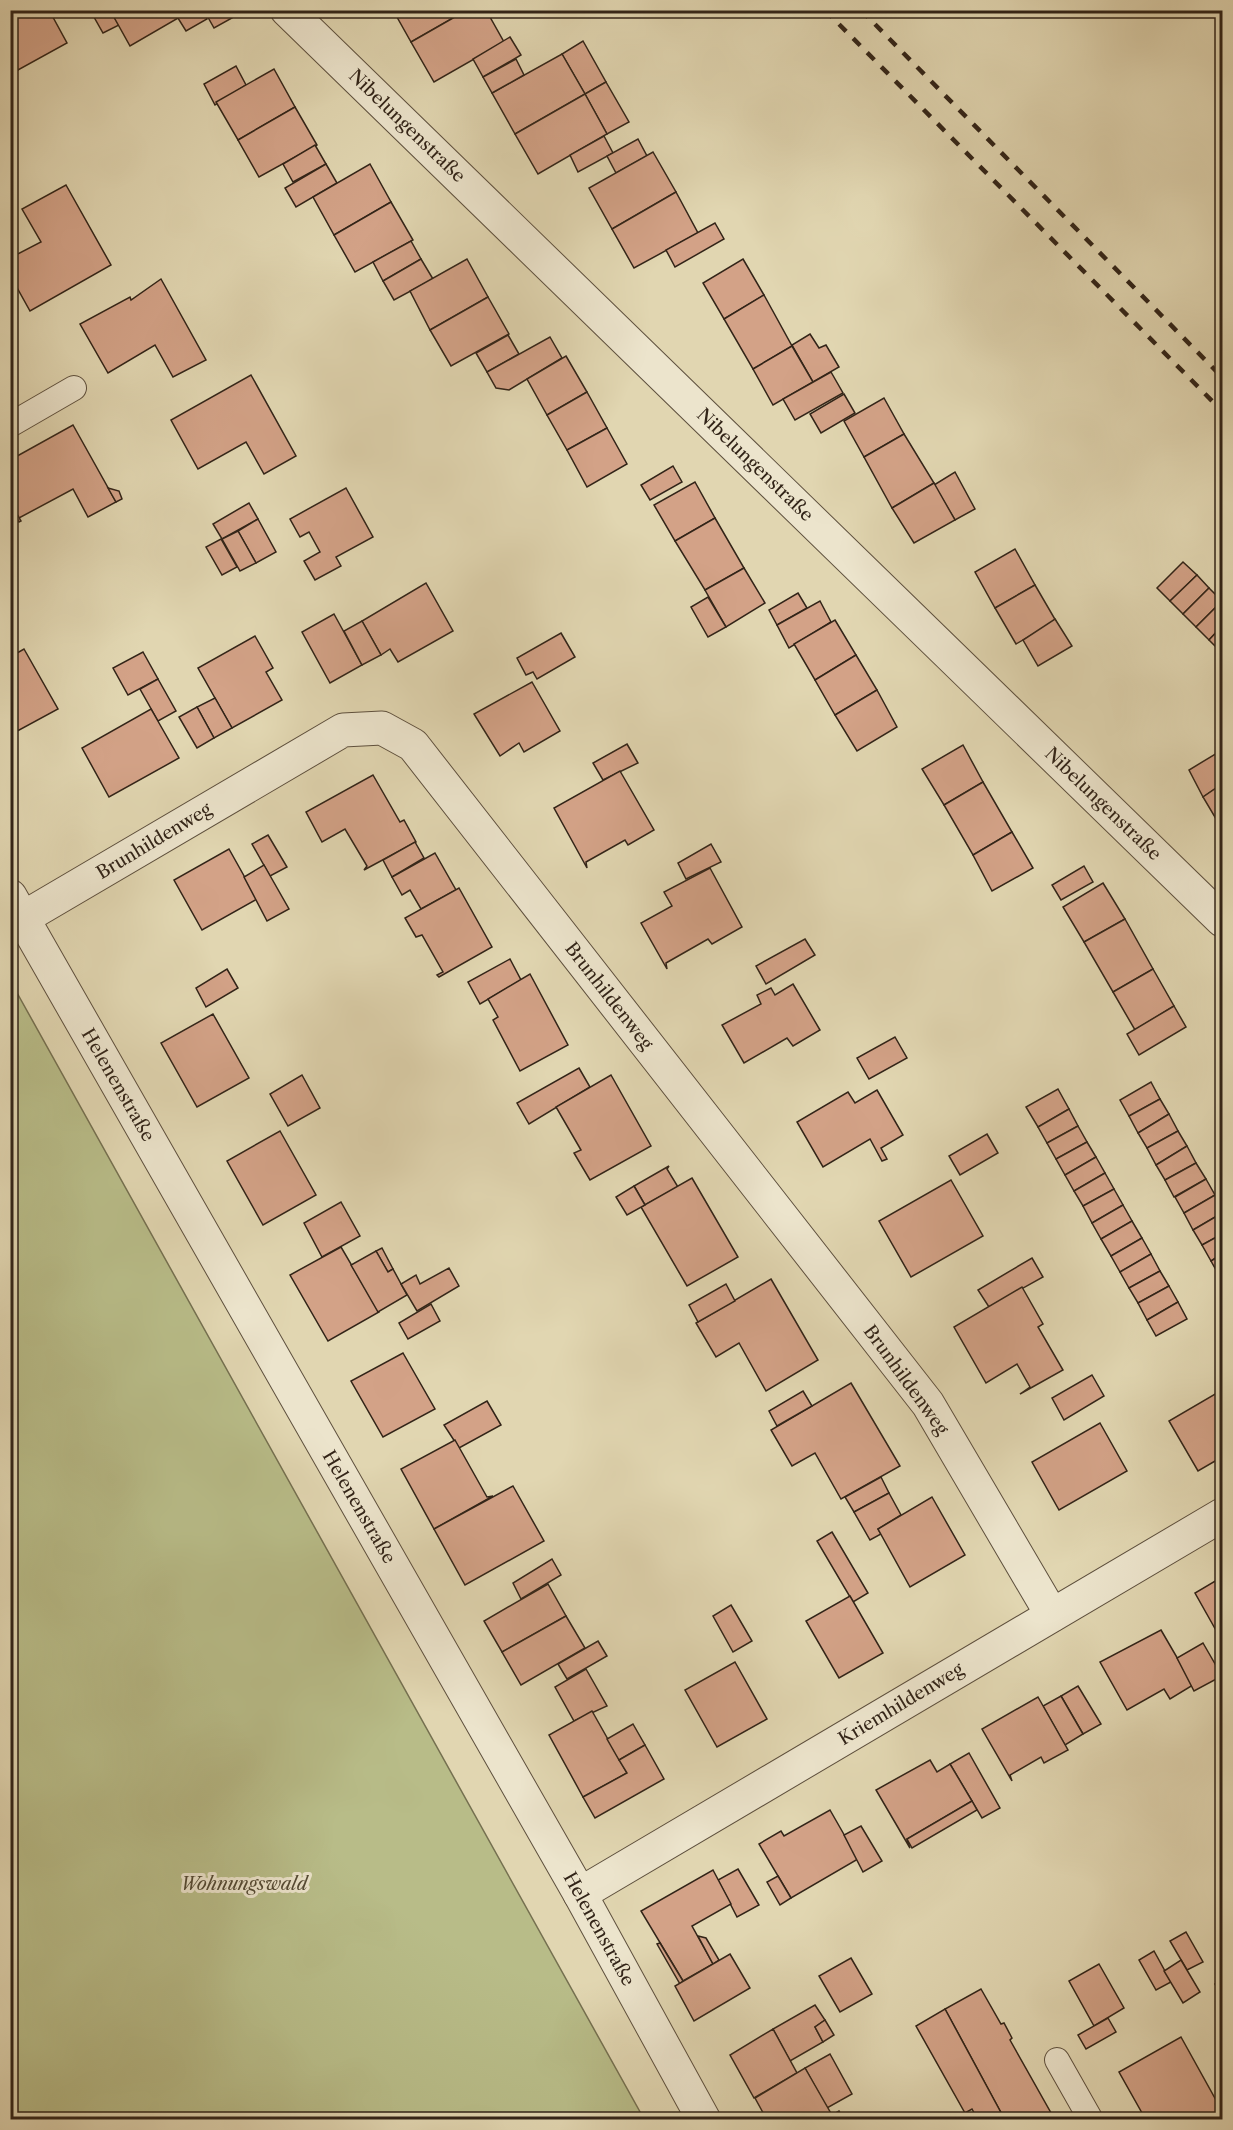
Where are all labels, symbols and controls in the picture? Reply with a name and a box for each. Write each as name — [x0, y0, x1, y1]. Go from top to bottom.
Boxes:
street label: Nibelungenstraße — [344, 65, 470, 187]
street label: Nibelungenstraße — [692, 404, 818, 526]
street label: Nibelungenstraße — [1040, 743, 1166, 865]
street label: Brunhildenweg — [92, 798, 216, 884]
street label: Brunhildenweg — [560, 938, 658, 1055]
street label: Helenenstraße — [77, 1025, 159, 1145]
street label: Brunhildenweg — [859, 1321, 954, 1440]
street label: Helenenstraße — [318, 1447, 400, 1567]
street label: Kriemhildenweg — [835, 1658, 968, 1750]
street label: Helenenstraße — [559, 1868, 639, 1990]
park label: Wohnungswald — [180, 1873, 310, 1895]

